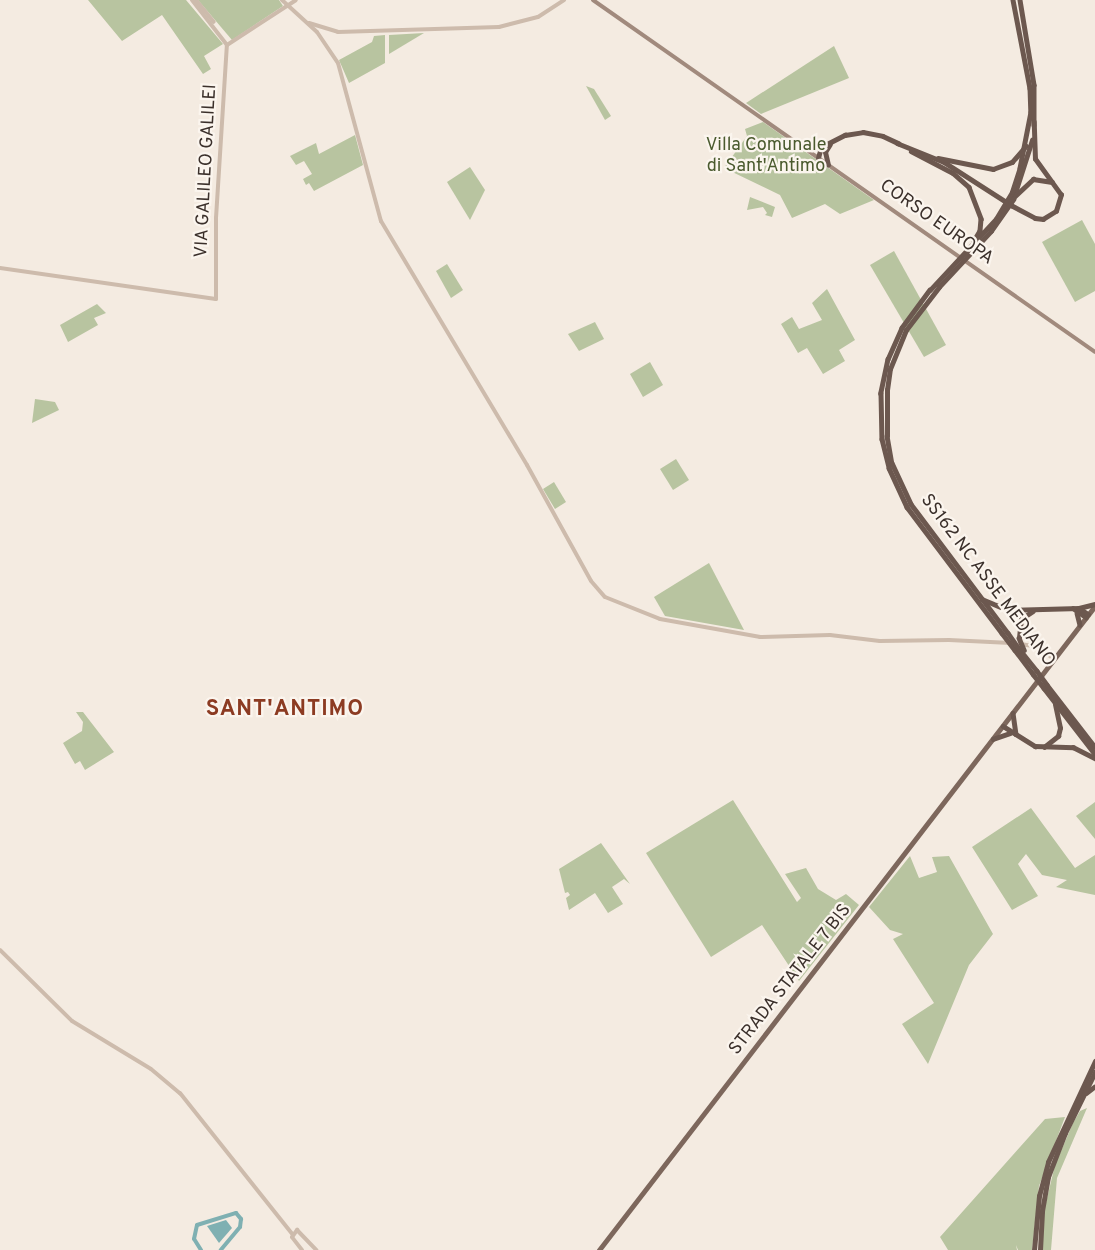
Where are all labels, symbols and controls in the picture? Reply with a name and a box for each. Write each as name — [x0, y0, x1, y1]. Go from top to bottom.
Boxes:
street label: VIA GALILEO GALILEI — [192, 83, 222, 259]
park label: Villa Comunale di Sant'Antimo — [706, 136, 826, 178]
street label: CORSO EUROPA — [875, 176, 997, 270]
street label: SS162 NC ASSE MEDIANO — [915, 490, 1059, 672]
district label: SANT'ANTIMO — [204, 697, 366, 723]
street label: STRADA STATALE 7 BIS — [725, 899, 857, 1061]

